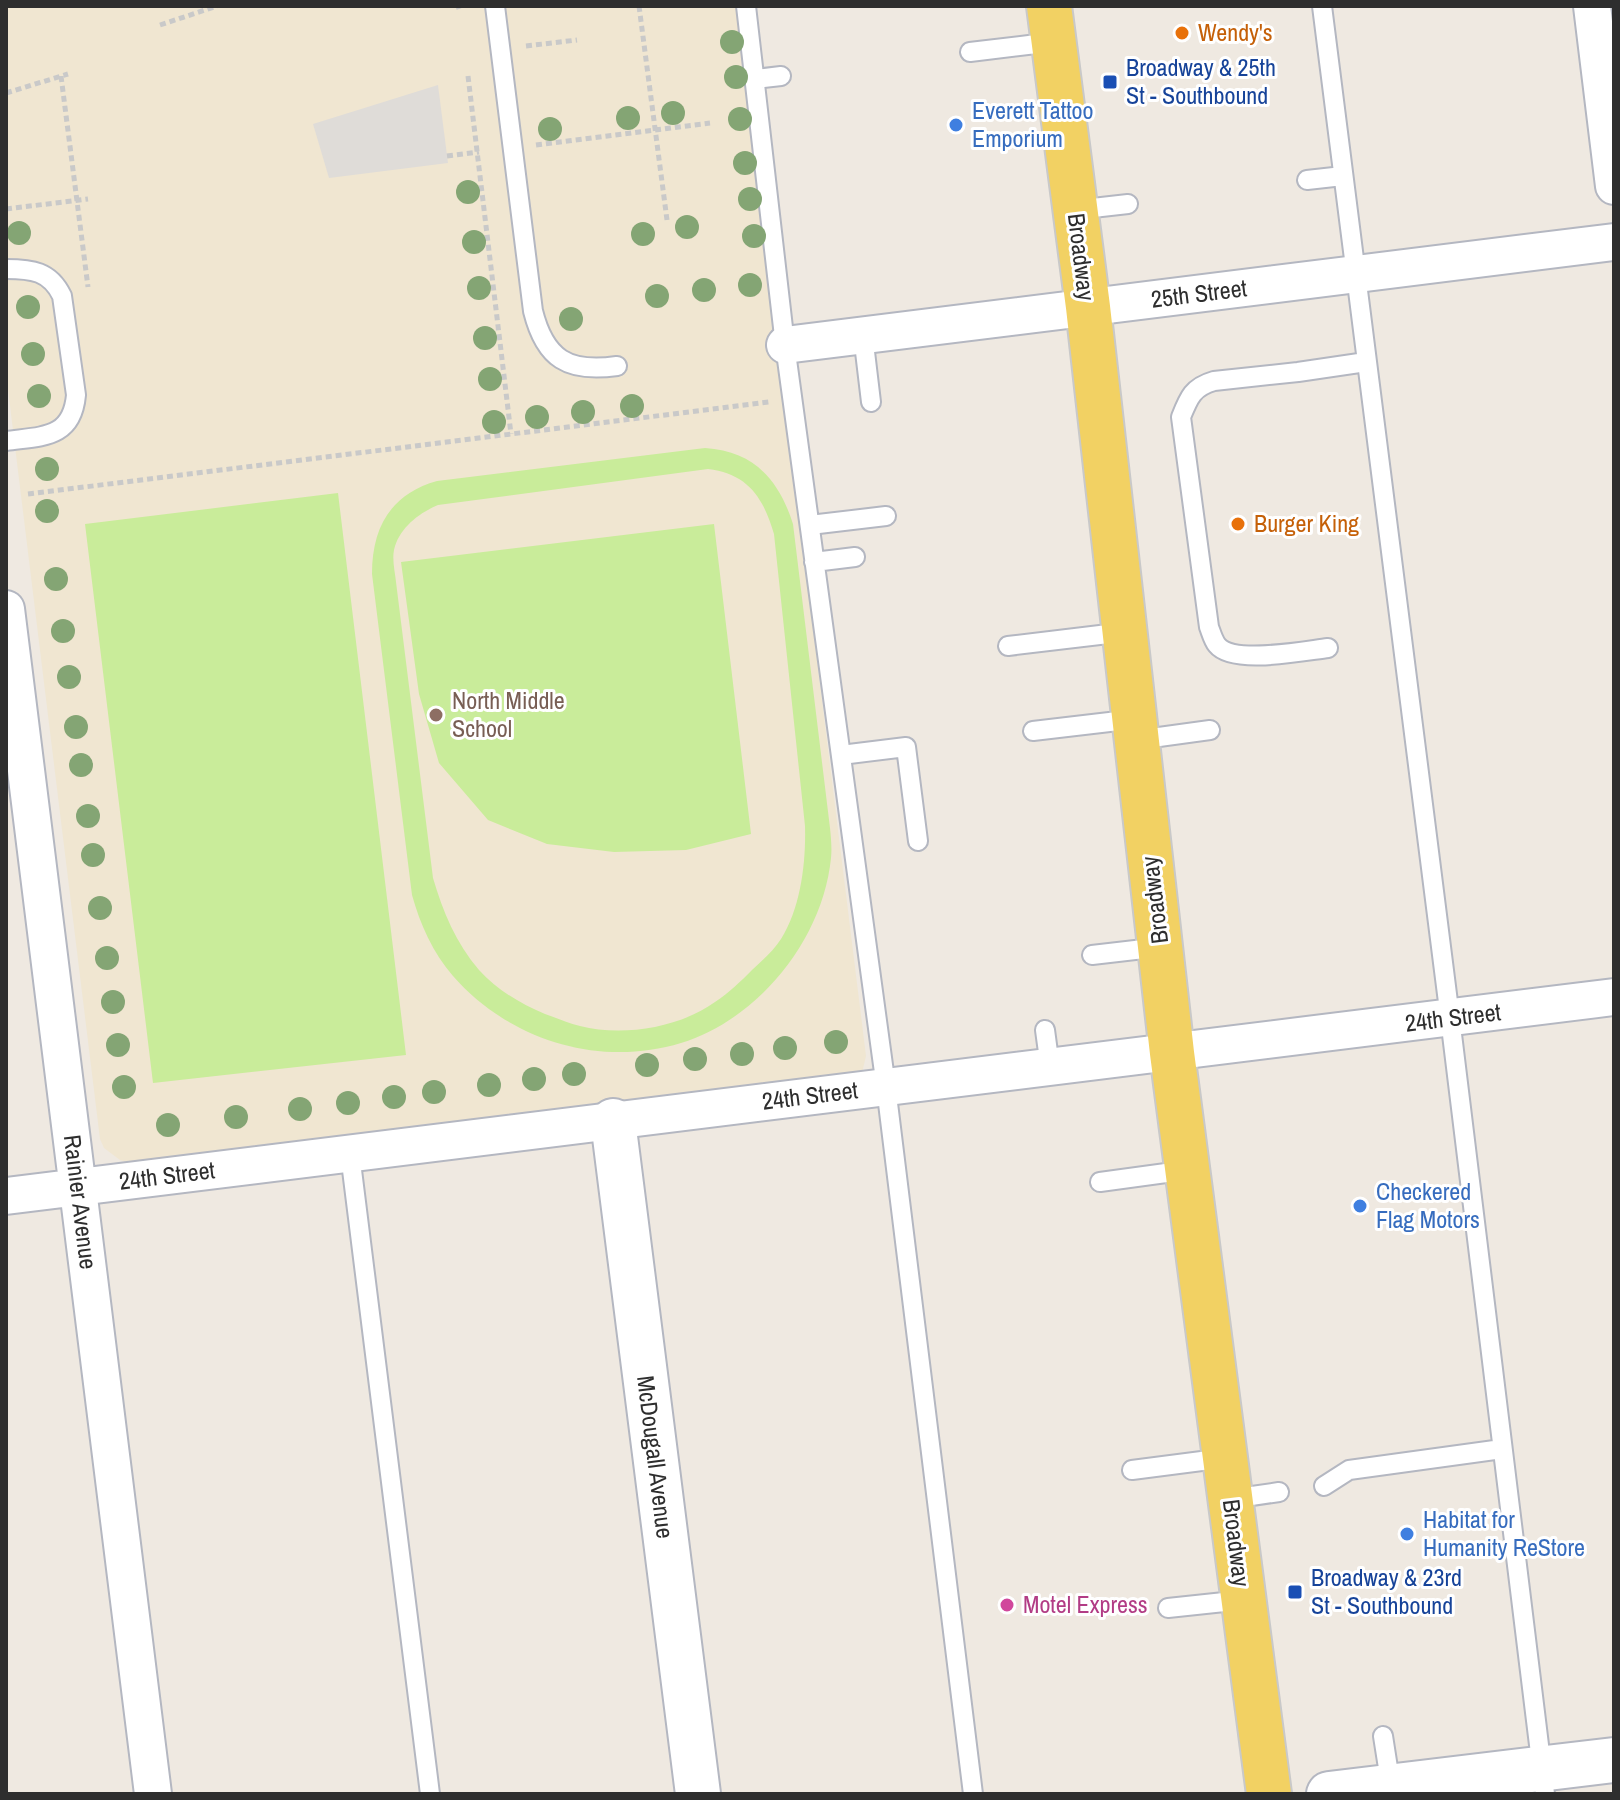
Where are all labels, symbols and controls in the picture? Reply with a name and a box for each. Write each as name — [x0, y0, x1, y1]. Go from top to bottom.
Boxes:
place label: Wendy's — [1198, 16, 1273, 48]
marker: Wendy's — [1173, 24, 1191, 42]
place label: Broadway & 25th St - Southbound — [1126, 51, 1276, 111]
marker: Broadway & 25th St - Southbound — [1101, 73, 1119, 91]
place label: Everett Tattoo Emporium — [972, 94, 1094, 154]
marker: Everett Tattoo Emporium — [947, 116, 965, 134]
street label: Broadway — [1061, 211, 1103, 302]
street label: 25th Street — [1149, 271, 1249, 315]
place label: Burger King — [1254, 507, 1359, 539]
marker: Burger King — [1229, 515, 1247, 533]
place label: North Middle School — [452, 684, 565, 744]
marker: North Middle School — [427, 706, 445, 724]
street label: Broadway — [1133, 855, 1175, 946]
street label: 24th Street — [1403, 995, 1503, 1039]
street label: 24th Street — [760, 1073, 860, 1117]
street label: Rainier Avenue — [57, 1133, 105, 1271]
street label: 24th Street — [117, 1153, 217, 1197]
place label: Checkered Flag Motors — [1376, 1175, 1480, 1235]
marker: Checkered Flag Motors — [1351, 1197, 1369, 1215]
street label: McDougall Avenue — [630, 1374, 682, 1540]
street label: Broadway — [1216, 1497, 1258, 1588]
place label: Habitat for Humanity ReStore — [1423, 1503, 1585, 1563]
marker: Habitat for Humanity ReStore — [1398, 1525, 1416, 1543]
place label: Broadway & 23rd St - Southbound — [1311, 1561, 1462, 1621]
marker: Broadway & 23rd St - Southbound — [1286, 1583, 1304, 1601]
place label: Motel Express — [1023, 1588, 1148, 1620]
marker: Motel Express — [998, 1596, 1016, 1614]

